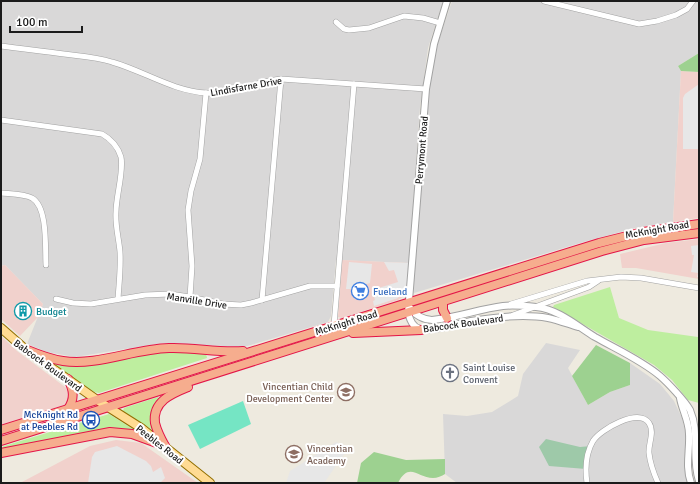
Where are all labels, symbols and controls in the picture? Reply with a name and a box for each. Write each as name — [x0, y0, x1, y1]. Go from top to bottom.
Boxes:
scale bar — [10, 8, 82, 34]
text: 100 m — [16, 15, 48, 30]
street label: Lindisfarne Drive — [209, 75, 283, 99]
street label: Perrymont Road — [413, 115, 431, 185]
street label: McKnight Road — [624, 218, 690, 242]
supermarket icon: Fueland — [350, 281, 370, 301]
place label: Fueland — [373, 286, 407, 298]
street label: Manville Drive — [166, 290, 228, 312]
building icon: Budget — [13, 301, 33, 321]
place label: Budget — [36, 306, 67, 318]
street label: McKnight Road — [314, 308, 379, 338]
street label: Babcock Boulevard — [422, 312, 504, 336]
street label: Babcock Boulevard — [11, 337, 84, 395]
place label: Saint Louise Convent — [463, 362, 515, 386]
church icon: Saint Louise Convent — [440, 363, 460, 383]
place label: Vincentian Child Development Center — [246, 381, 333, 405]
school or university icon: Vincentian Child Development Center — [336, 382, 356, 402]
place label: McKnight Rd at Peebles Rd — [21, 409, 78, 433]
bus stop icon: McKnight Rd at Peebles Rd — [81, 410, 101, 430]
street label: Peebles Road — [133, 423, 185, 467]
place label: Vincentian Academy — [307, 443, 353, 467]
school or university icon: Vincentian Academy — [284, 444, 304, 464]

